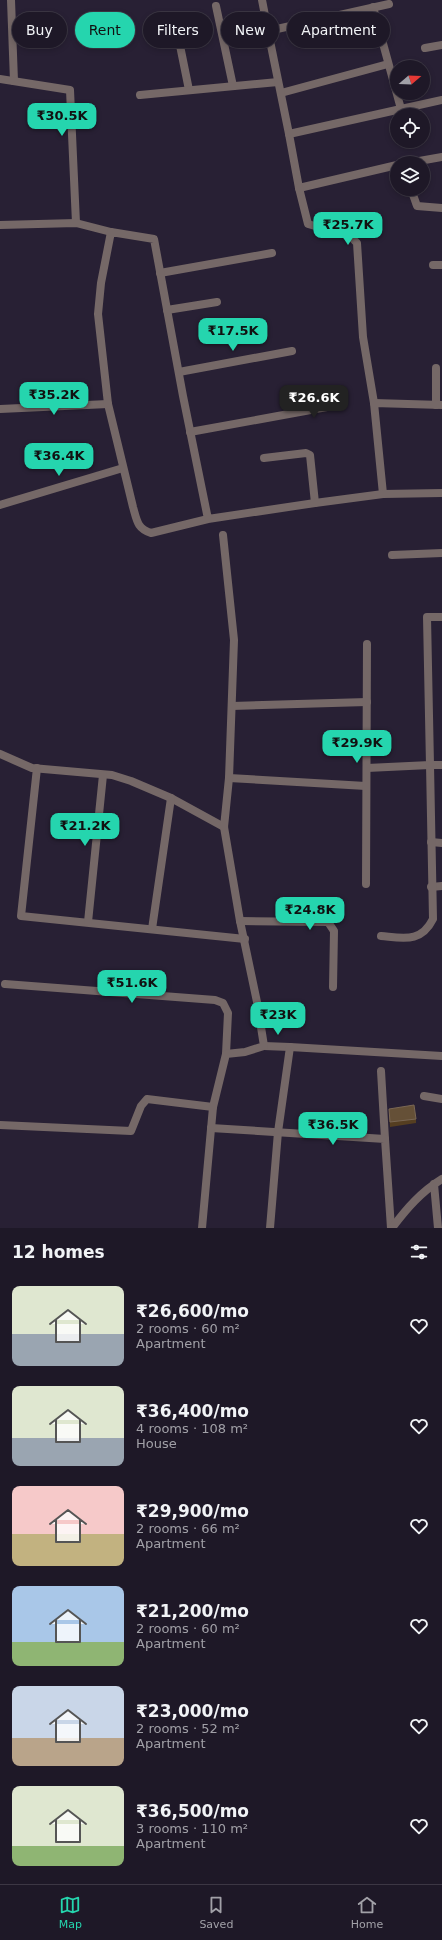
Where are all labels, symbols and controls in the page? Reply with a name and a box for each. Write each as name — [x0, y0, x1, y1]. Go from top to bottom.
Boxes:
chip: Buy — [12, 12, 67, 48]
chip: Rent — [75, 12, 135, 48]
chip: Filters — [143, 12, 213, 48]
chip: New — [221, 12, 279, 48]
chip: Apartment — [287, 12, 390, 48]
north arrow — [390, 60, 430, 100]
map controls — [390, 60, 430, 196]
pin: ₹30.5K — [29, 103, 95, 137]
text: ₹30.5K — [36, 108, 88, 123]
button: locate — [390, 108, 430, 148]
button: layers — [390, 156, 430, 196]
pin: ₹25.7K — [315, 212, 381, 246]
text: ₹25.7K — [322, 217, 374, 232]
pin: ₹17.5K — [200, 318, 266, 352]
text: ₹17.5K — [207, 323, 259, 338]
pin: ₹35.2K — [21, 382, 87, 416]
pin: ₹26.6K — [281, 385, 347, 419]
text: ₹35.2K — [28, 387, 80, 402]
text: ₹26.6K — [288, 390, 340, 405]
pin: ₹36.4K — [26, 443, 92, 477]
text: ₹36.4K — [33, 448, 85, 463]
pin: ₹29.9K — [324, 730, 390, 764]
text: ₹29.9K — [331, 735, 383, 750]
pin: ₹21.2K — [52, 813, 118, 847]
text: ₹21.2K — [59, 818, 111, 833]
pin: ₹24.8K — [277, 897, 343, 931]
text: ₹24.8K — [284, 902, 336, 917]
pin: ₹51.6K — [99, 970, 165, 1004]
text: ₹51.6K — [106, 975, 158, 990]
pin: ₹23K — [254, 1002, 302, 1036]
text: ₹23K — [259, 1007, 297, 1022]
pin: ₹36.5K — [300, 1112, 366, 1146]
text: ₹36.5K — [307, 1117, 359, 1132]
icon: filters — [408, 1241, 430, 1263]
text: 12 homes — [12, 1242, 105, 1262]
text: ₹26,600/mo — [136, 1301, 249, 1321]
icon: home — [44, 1302, 92, 1350]
icon: heart — [408, 1315, 430, 1337]
text: 2 rooms · 60 m² — [136, 1321, 240, 1336]
text: Apartment — [136, 1336, 206, 1351]
text: ₹36,400/mo — [136, 1401, 249, 1421]
icon: home — [44, 1402, 92, 1450]
icon: heart — [408, 1415, 430, 1437]
text: 4 rooms · 108 m² — [136, 1421, 248, 1436]
text: House — [136, 1436, 177, 1451]
text: ₹29,900/mo — [136, 1501, 249, 1521]
icon: home — [44, 1502, 92, 1550]
icon: heart — [408, 1515, 430, 1537]
text: 2 rooms · 66 m² — [136, 1521, 240, 1536]
text: Apartment — [136, 1536, 206, 1551]
text: ₹21,200/mo — [136, 1601, 249, 1621]
icon: home — [44, 1602, 92, 1650]
icon: heart — [408, 1615, 430, 1637]
text: 2 rooms · 60 m² — [136, 1621, 240, 1636]
text: Apartment — [136, 1636, 206, 1651]
text: ₹23,000/mo — [136, 1701, 249, 1721]
icon: home — [44, 1702, 92, 1750]
icon: heart — [408, 1715, 430, 1737]
text: 2 rooms · 52 m² — [136, 1721, 240, 1736]
text: Apartment — [136, 1736, 206, 1751]
text: ₹36,500/mo — [136, 1801, 249, 1821]
icon: home — [44, 1802, 92, 1850]
icon: heart — [408, 1815, 430, 1837]
text: 3 rooms · 110 m² — [136, 1821, 248, 1836]
text: Apartment — [136, 1836, 206, 1851]
tab: Map — [59, 1894, 82, 1931]
tab: Saved — [199, 1894, 233, 1931]
tab: Home — [351, 1894, 383, 1931]

